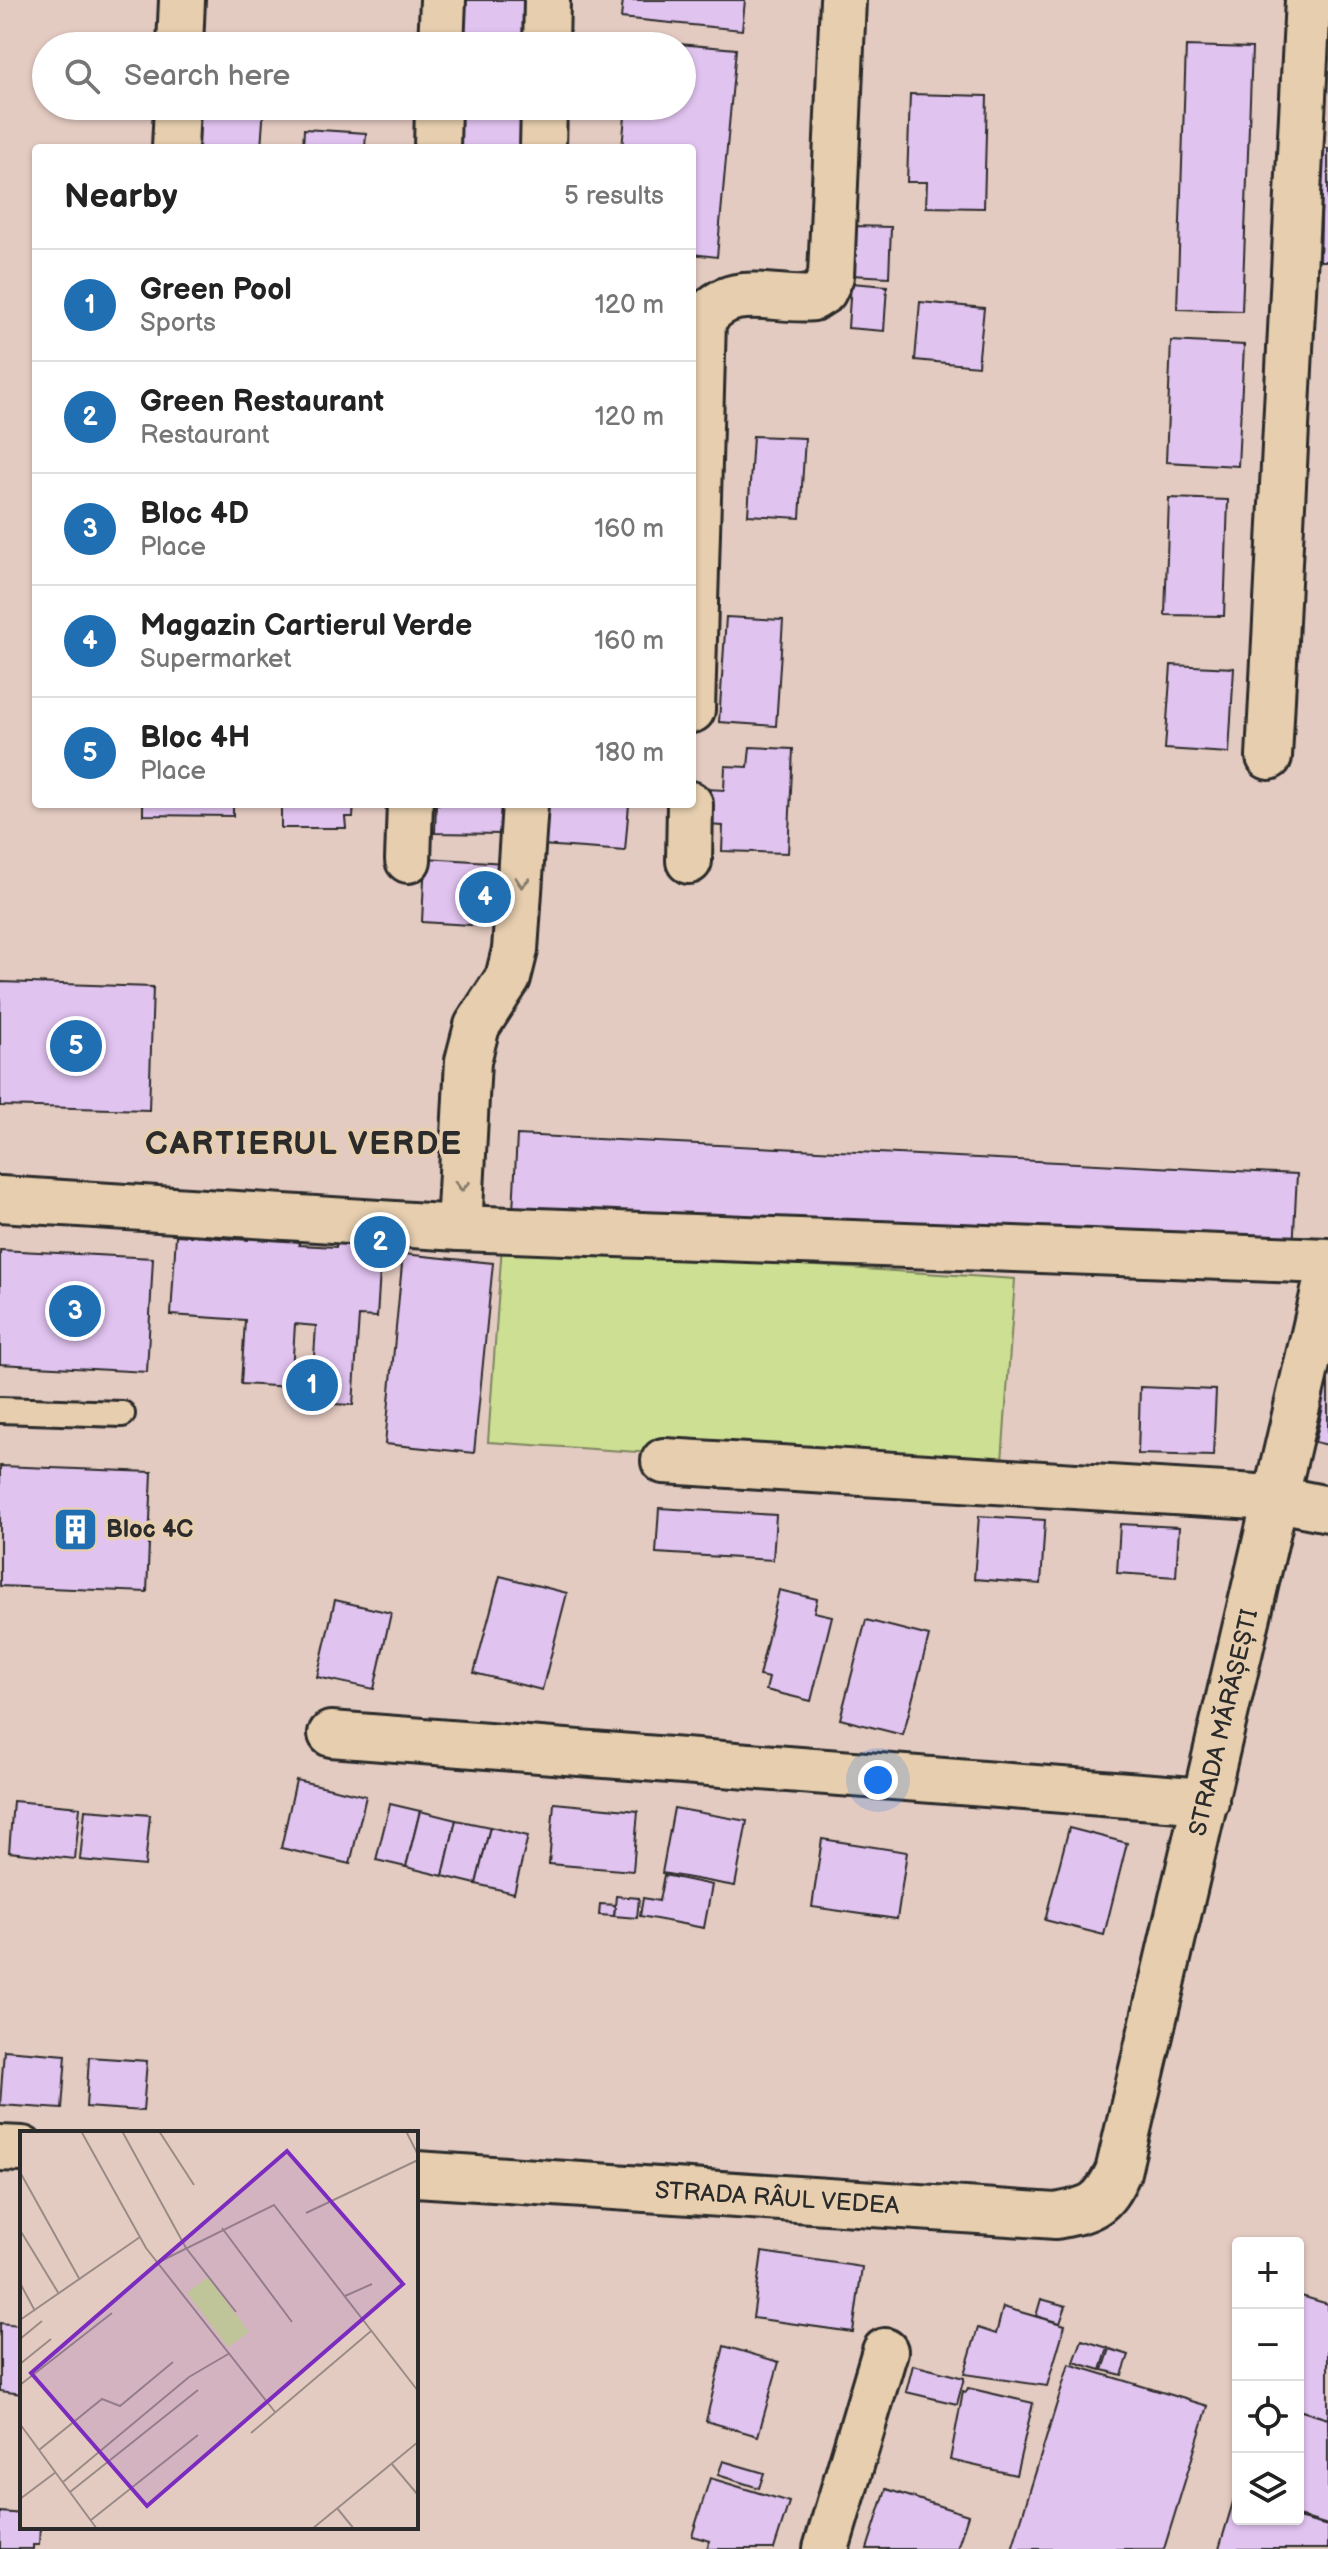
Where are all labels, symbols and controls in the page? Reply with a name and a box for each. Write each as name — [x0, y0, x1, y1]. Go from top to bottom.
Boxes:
search box — [32, 32, 696, 120]
icon: search — [60, 54, 104, 98]
text: Search here — [124, 58, 290, 94]
text: Nearby — [64, 176, 178, 217]
text: 5 results — [564, 181, 664, 212]
text: Green Pool — [140, 272, 292, 308]
text: 1 — [85, 290, 95, 321]
text: 120 m — [595, 290, 664, 321]
text: Sports — [140, 308, 216, 339]
text: Green Restaurant — [140, 384, 384, 420]
text: 2 — [82, 402, 98, 433]
text: 120 m — [595, 402, 664, 433]
text: Restaurant — [140, 420, 269, 451]
text: Bloc 4D — [140, 496, 249, 532]
text: 3 — [82, 514, 98, 545]
text: 160 m — [594, 514, 664, 545]
text: Place — [140, 532, 206, 563]
text: Magazin Cartierul Verde — [140, 608, 472, 644]
text: 4 — [82, 626, 98, 657]
text: 160 m — [594, 626, 664, 657]
text: Supermarket — [140, 644, 291, 675]
text: Bloc 4H — [140, 720, 250, 756]
text: 5 — [82, 738, 98, 769]
text: 180 m — [595, 738, 664, 769]
text: Place — [140, 756, 206, 787]
pin: 4 — [459, 867, 511, 927]
one-way arrow — [514, 876, 531, 889]
pin: 5 — [50, 1016, 102, 1076]
district label: CARTIERUL VERDE — [145, 1125, 463, 1164]
one-way arrow — [453, 1180, 470, 1193]
pin: 2 — [354, 1212, 406, 1272]
pin: 3 — [49, 1281, 101, 1341]
pin: 1 — [286, 1355, 338, 1415]
building icon: Bloc 4C — [51, 1505, 99, 1553]
place label: Bloc 4C — [106, 1515, 193, 1544]
street label: STRADA MĂRĂȘEȘTI — [1183, 1606, 1264, 1839]
your location — [858, 1760, 898, 1800]
inset map — [20, 2131, 418, 2529]
street label: STRADA RÂUL VEDEA — [654, 2176, 901, 2221]
map controls — [1232, 2237, 1304, 2525]
button: + — [1232, 2237, 1304, 2309]
button: − — [1232, 2309, 1304, 2381]
button: locate — [1232, 2381, 1304, 2453]
button: layers — [1232, 2453, 1304, 2525]

